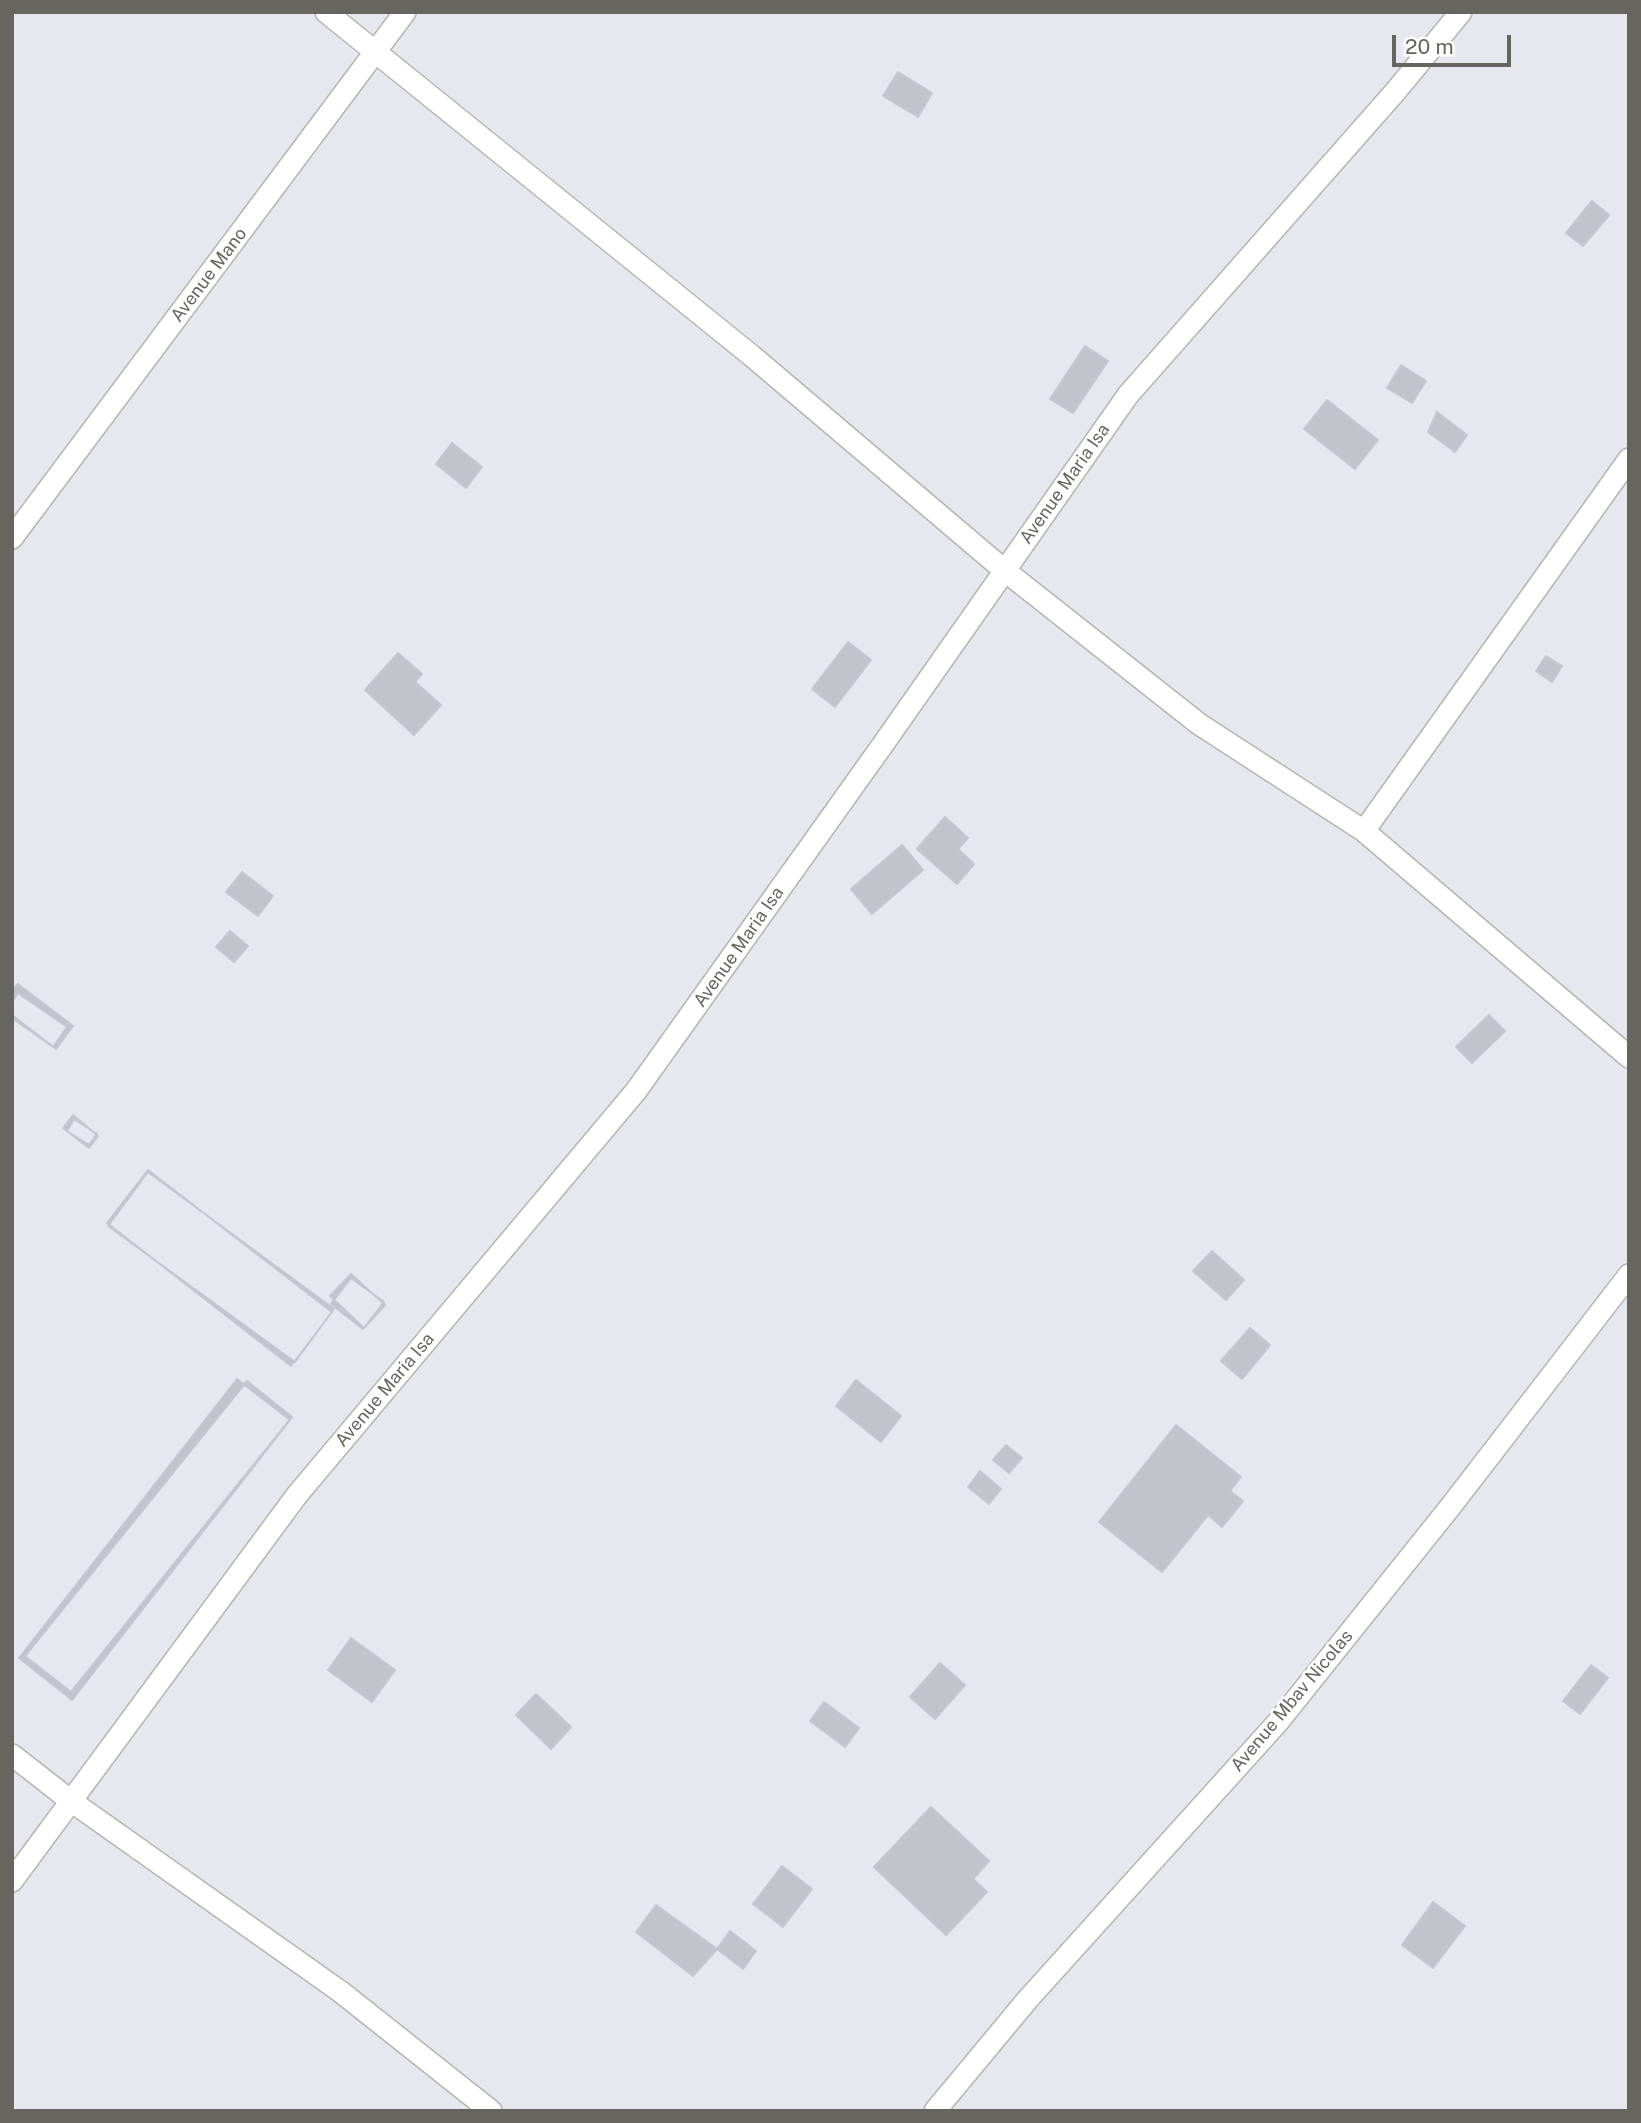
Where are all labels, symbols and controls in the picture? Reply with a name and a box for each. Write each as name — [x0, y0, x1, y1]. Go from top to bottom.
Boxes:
scale bar — [1396, 21, 1515, 65]
text: 20 m — [1405, 34, 1454, 59]
street label: Avenue Mano — [166, 224, 252, 326]
street label: Avenue Maria Isa — [1015, 420, 1115, 548]
street label: Avenue Maria Isa — [689, 883, 789, 1011]
street label: Avenue Maria Isa — [331, 1329, 439, 1451]
street label: Avenue Mbav Nicolas — [1226, 1626, 1358, 1776]

